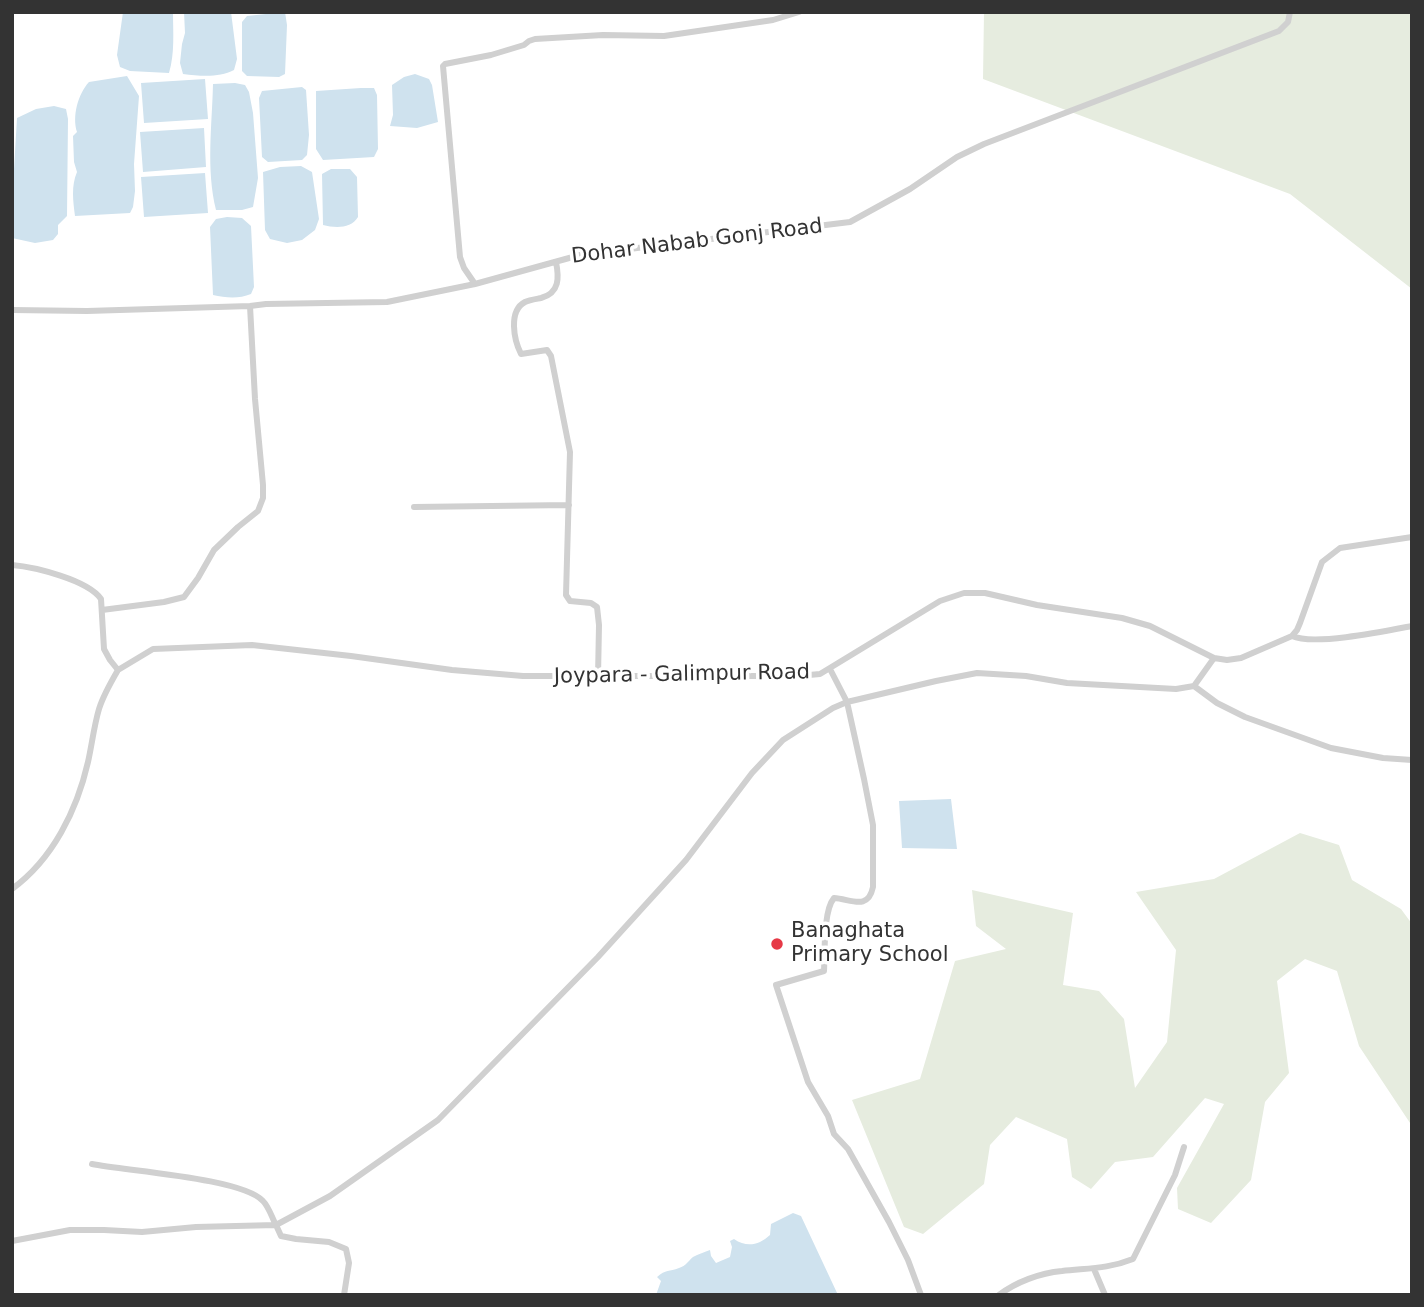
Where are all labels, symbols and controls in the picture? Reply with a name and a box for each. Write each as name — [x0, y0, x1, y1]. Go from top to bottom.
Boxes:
street label: Dohar Nabab Gonj Road — [570, 214, 824, 270]
street label: Joypara - Galimpur Road — [554, 660, 810, 690]
place label: Banaghata Primary School — [791, 919, 949, 969]
marker: Banaghata Primary School — [769, 936, 785, 952]

